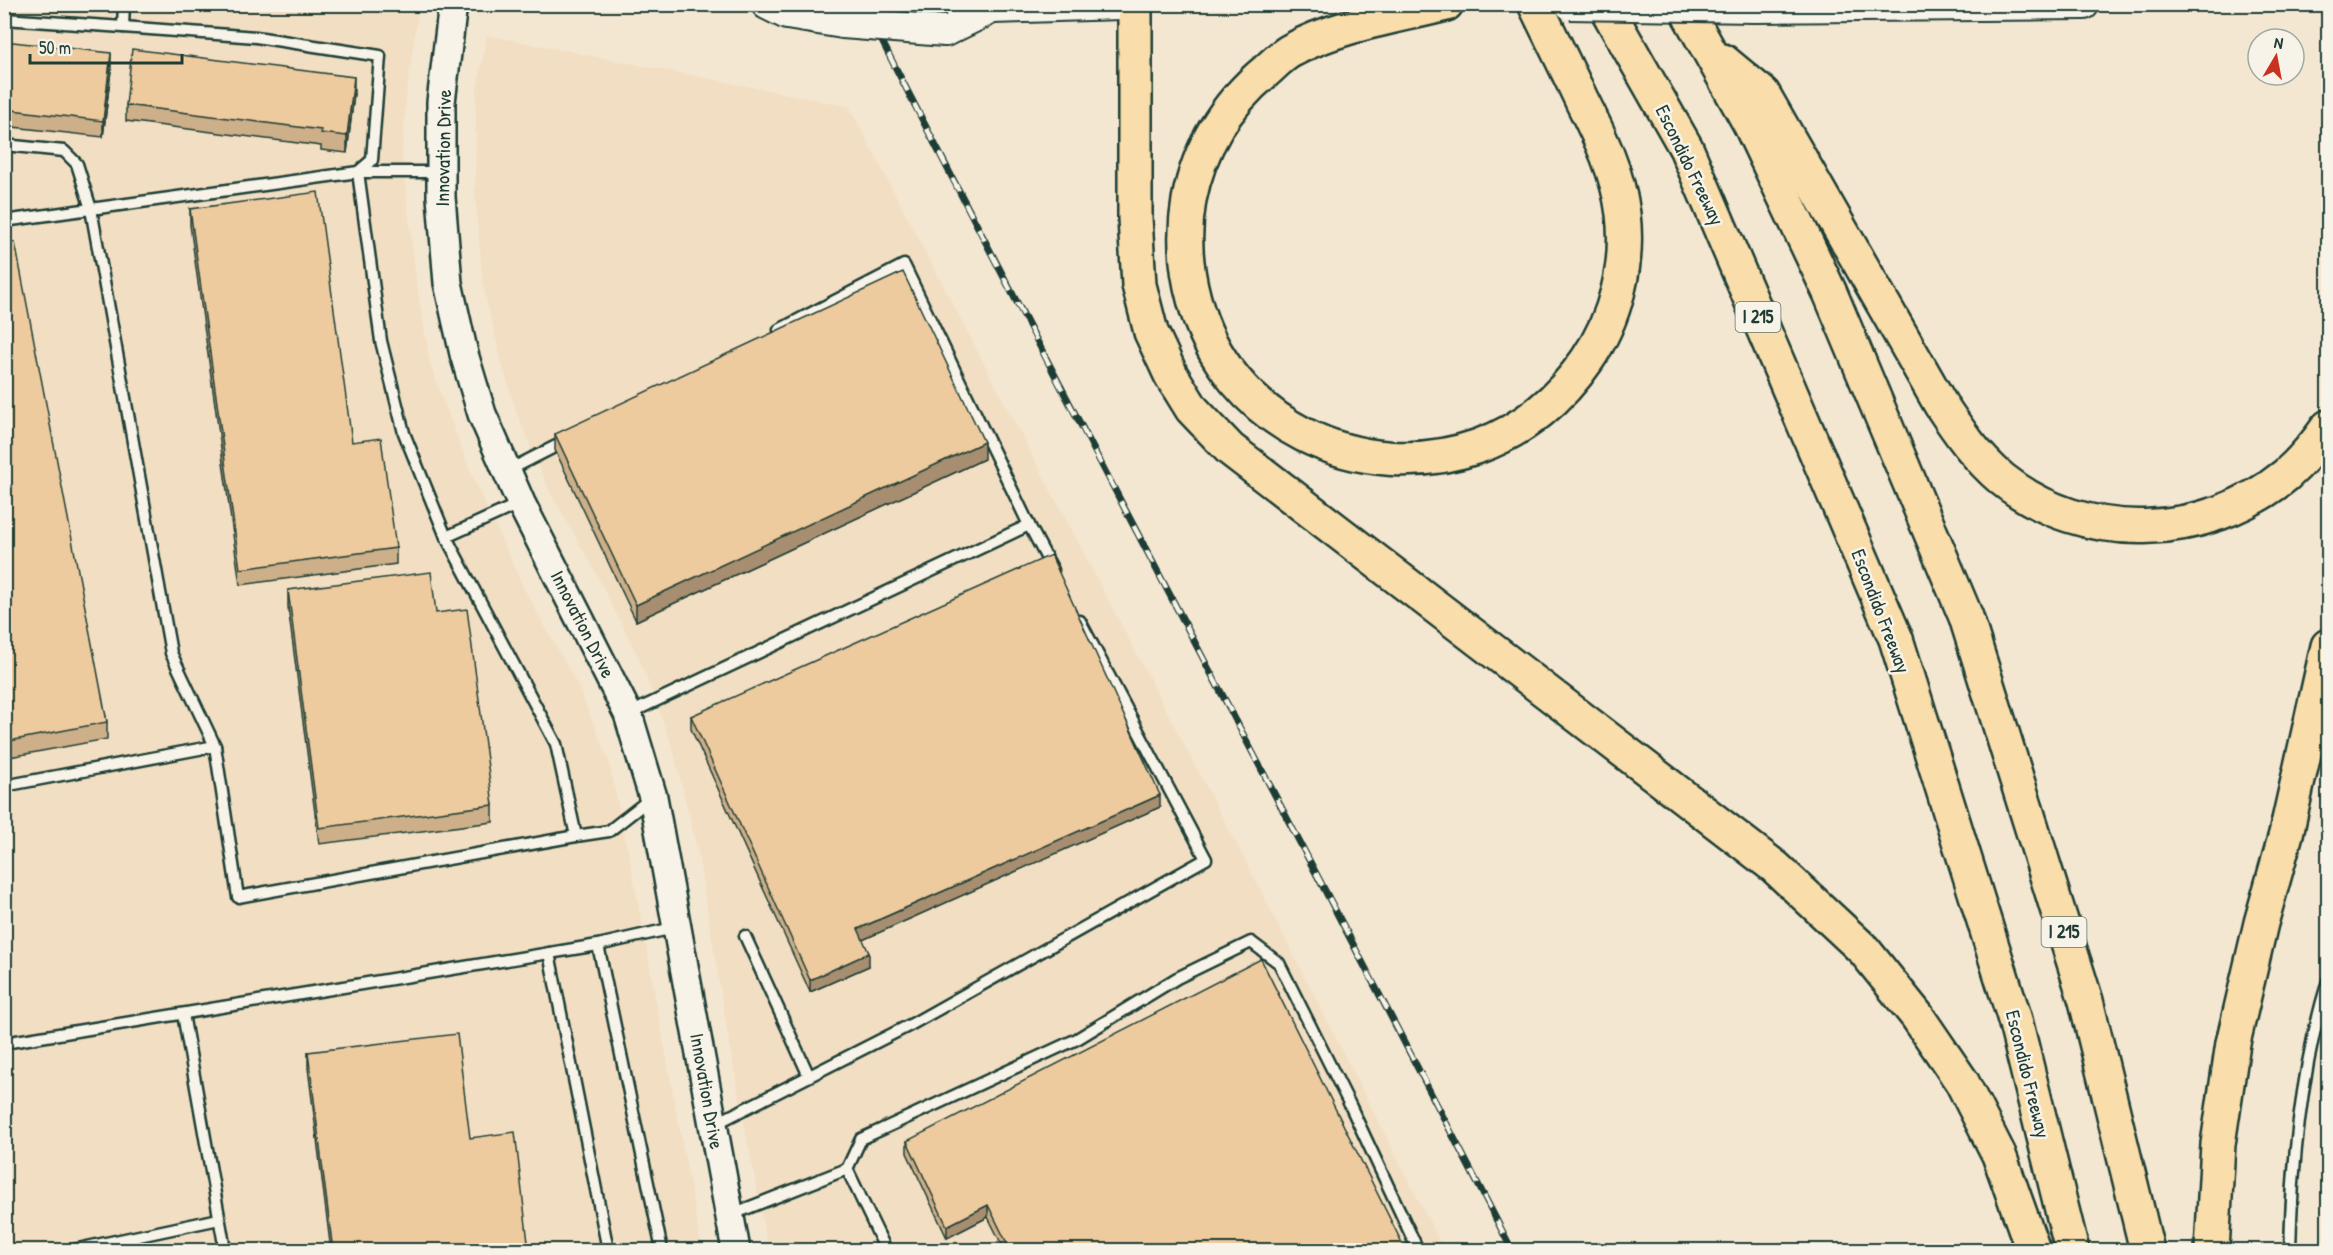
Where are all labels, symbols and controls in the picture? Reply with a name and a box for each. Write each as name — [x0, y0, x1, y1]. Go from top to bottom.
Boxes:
scale bar — [30, 27, 182, 65]
north arrow — [2246, 27, 2306, 87]
text: N — [2273, 31, 2285, 54]
text: 50 m — [39, 35, 71, 60]
street label: Innovation Drive — [428, 89, 457, 207]
street label: Escondido Freeway — [1650, 100, 1731, 229]
road number: I 215 — [1736, 302, 1780, 332]
street label: Escondido Freeway — [1845, 545, 1918, 677]
street label: Innovation Drive — [545, 565, 622, 682]
road number: I 215 — [2042, 917, 2086, 947]
street label: Escondido Freeway — [2000, 1007, 2057, 1141]
street label: Innovation Drive — [684, 1031, 731, 1151]

